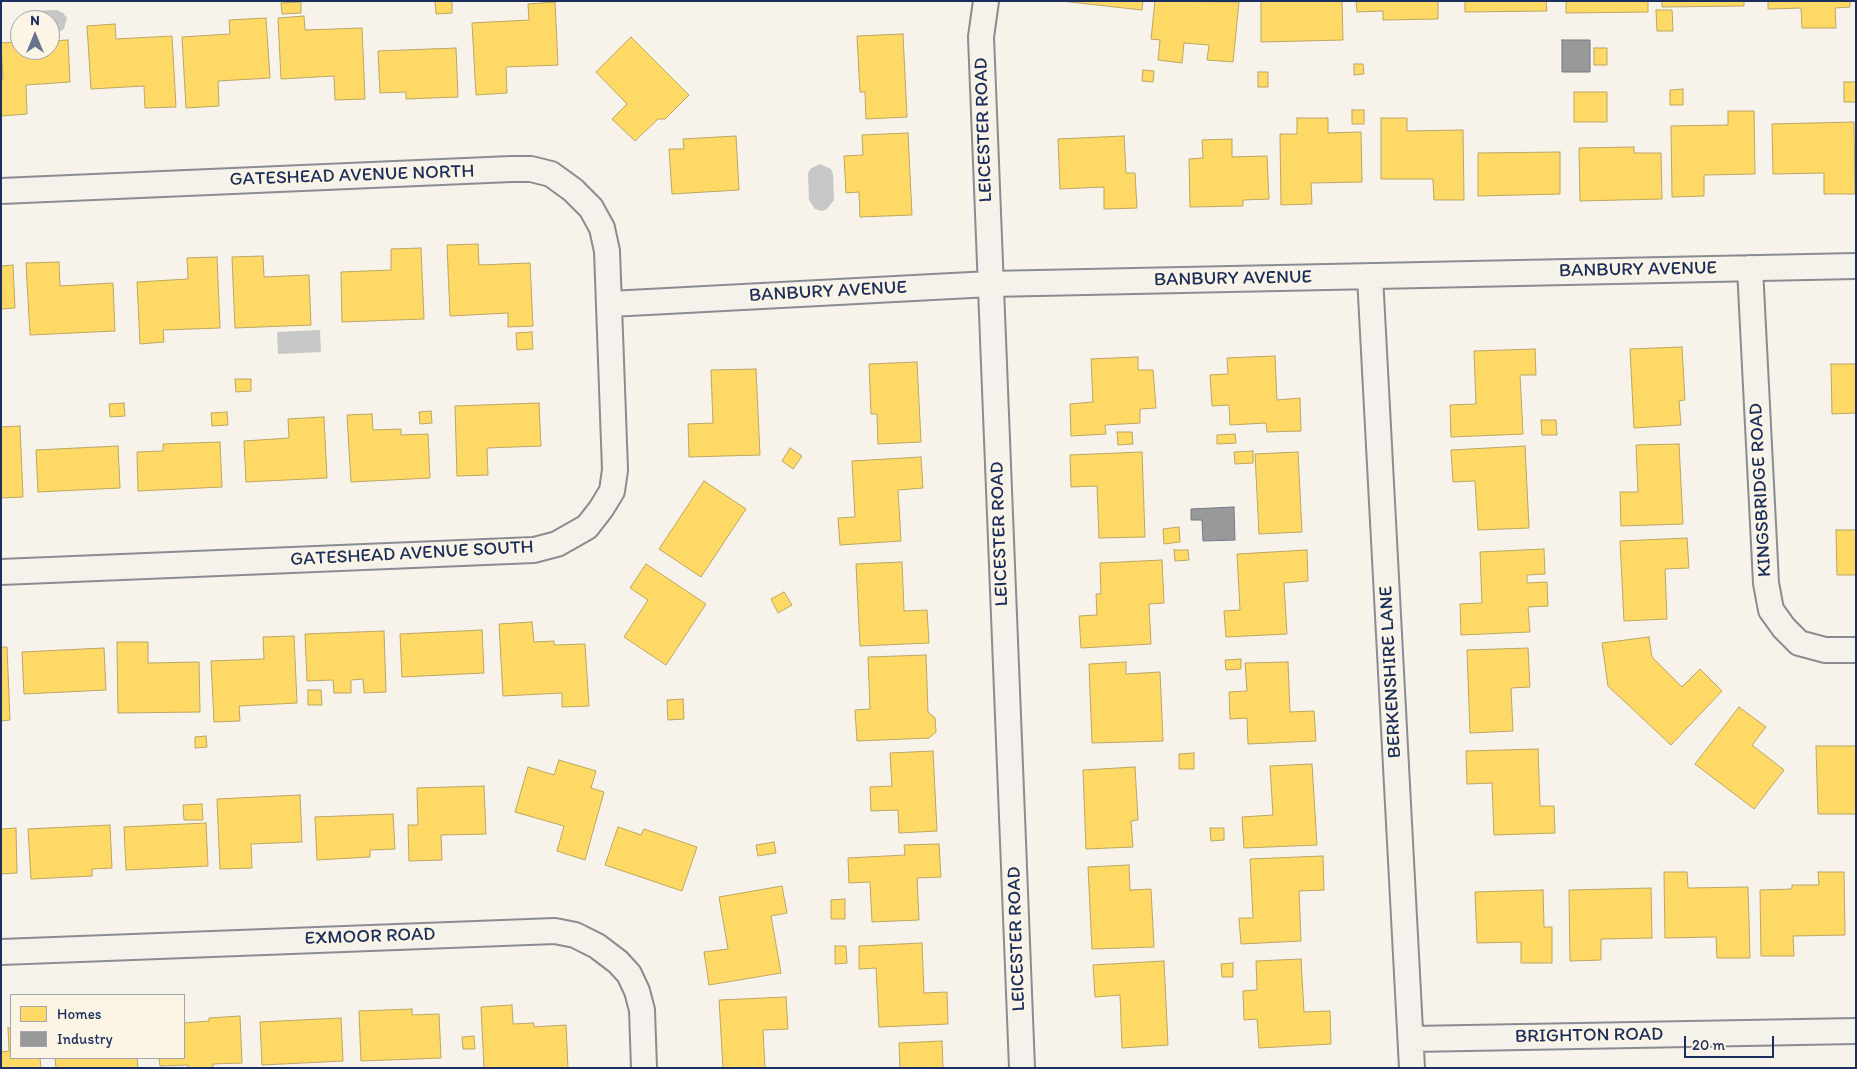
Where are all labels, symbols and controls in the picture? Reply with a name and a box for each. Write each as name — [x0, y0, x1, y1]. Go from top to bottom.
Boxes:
north arrow — [10, 10, 60, 60]
text: N — [30, 12, 40, 29]
street label: LEICESTER ROAD — [970, 57, 998, 203]
street label: GATESHEAD AVENUE NORTH — [229, 160, 475, 192]
street label: BANBURY AVENUE — [1559, 257, 1717, 283]
street label: BANBURY AVENUE — [1154, 266, 1312, 292]
street label: BANBURY AVENUE — [749, 276, 907, 308]
street label: KINGSBRIDGE ROAD — [1745, 402, 1777, 578]
street label: LEICESTER ROAD — [986, 461, 1014, 607]
street label: GATESHEAD AVENUE SOUTH — [290, 536, 534, 572]
street label: BERKENSHIRE LANE — [1375, 585, 1407, 759]
street label: LEICESTER ROAD — [1003, 866, 1031, 1012]
street label: EXMOOR ROAD — [304, 923, 436, 951]
legend — [10, 994, 185, 1059]
text: Homes — [57, 1005, 101, 1023]
street label: BRIGHTON ROAD — [1515, 1023, 1663, 1049]
scale bar — [1687, 1026, 1777, 1058]
text: Industry — [57, 1030, 113, 1048]
text: 20 m — [1692, 1036, 1725, 1054]

